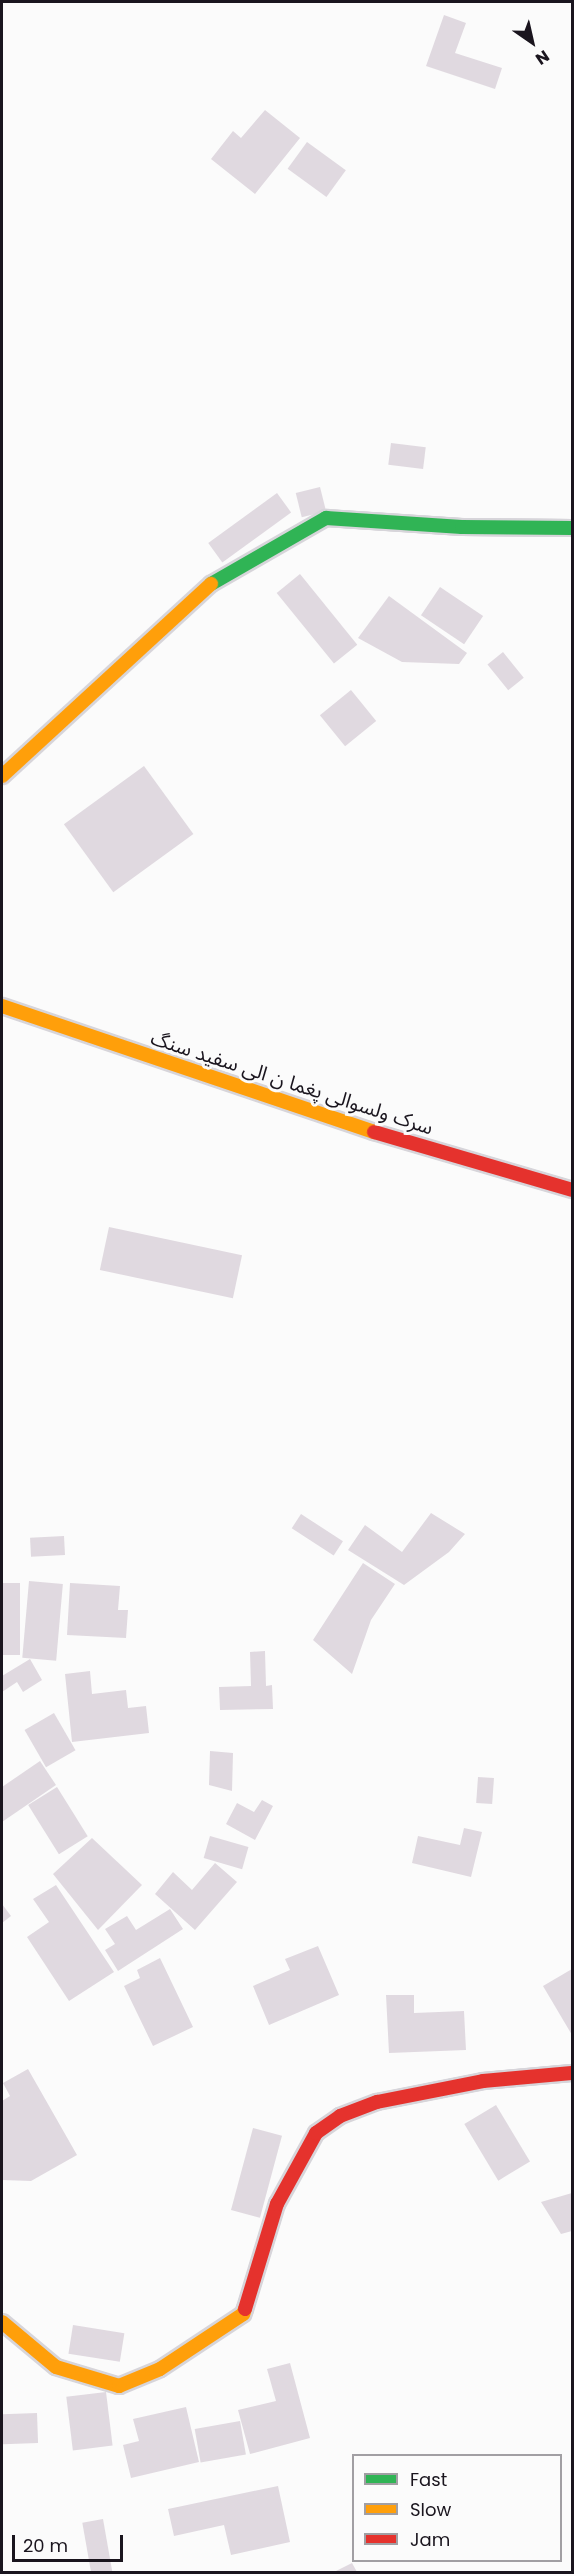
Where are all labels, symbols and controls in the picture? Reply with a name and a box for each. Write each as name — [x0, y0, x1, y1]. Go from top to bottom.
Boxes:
north arrow — [502, 12, 562, 72]
text: N — [531, 44, 554, 70]
street label: سرک ولسوالی پغما ن الی سفید سنگ — [148, 1026, 436, 1140]
legend — [352, 2454, 562, 2562]
text: Fast — [410, 2467, 447, 2492]
text: Slow — [410, 2497, 451, 2522]
scale bar — [15, 2523, 126, 2561]
text: Jam — [410, 2527, 450, 2552]
text: 20 m — [23, 2533, 68, 2558]

